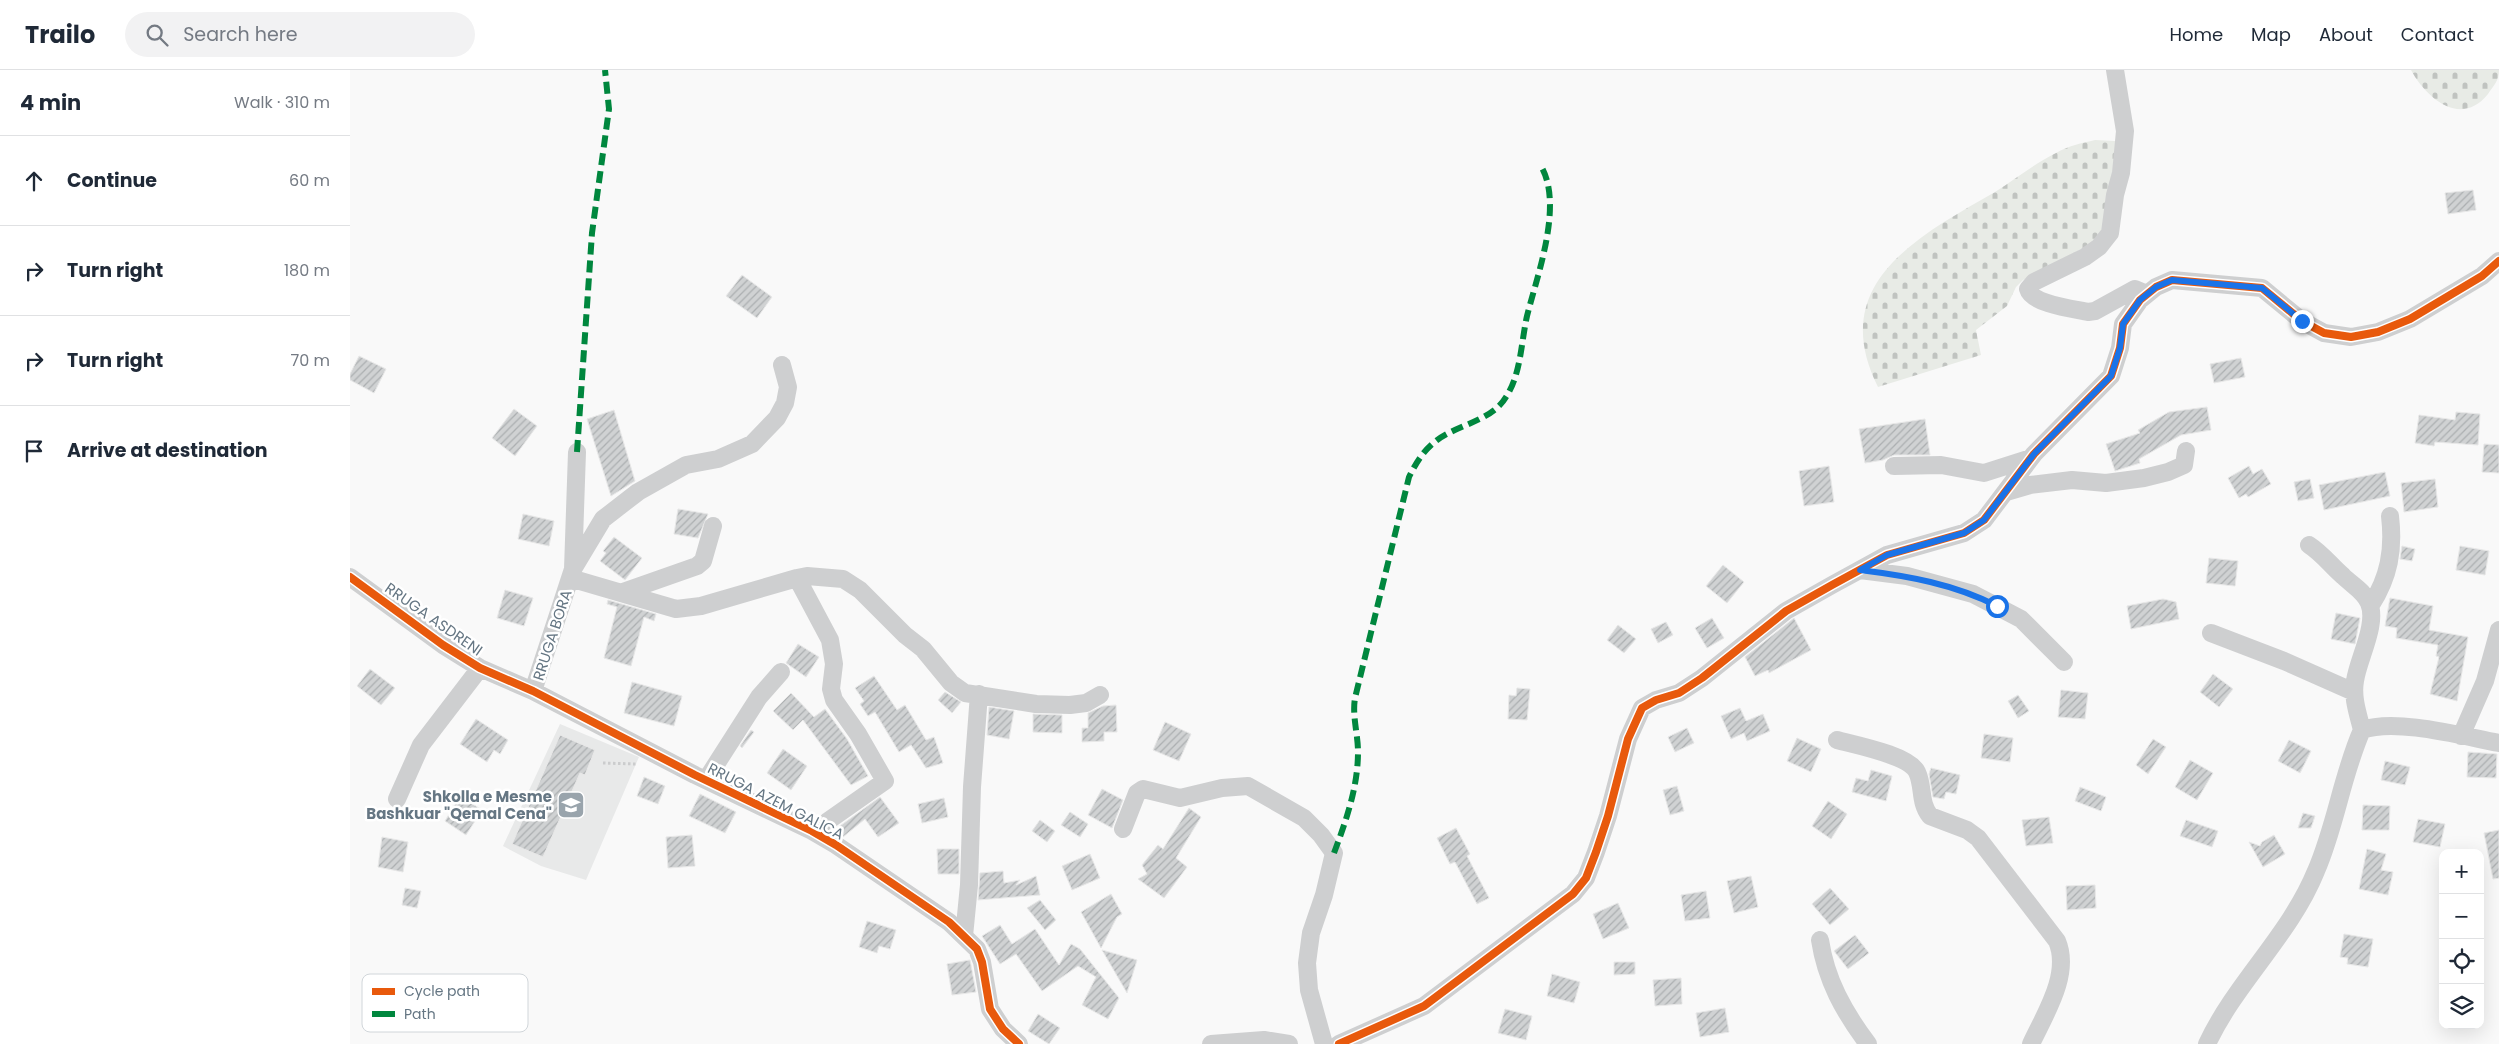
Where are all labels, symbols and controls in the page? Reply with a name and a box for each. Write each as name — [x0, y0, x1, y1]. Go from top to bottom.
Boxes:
search box — [125, 12, 475, 57]
text: Trailo — [25, 18, 95, 51]
icon: search — [143, 21, 171, 49]
text: Search here — [183, 21, 298, 48]
text: Home — [2169, 22, 2223, 47]
text: Map — [2251, 22, 2291, 47]
text: About — [2319, 22, 2373, 47]
text: Contact — [2401, 22, 2474, 47]
text: 4 min — [20, 88, 81, 117]
text: Walk · 310 m — [234, 91, 330, 114]
icon: ahead — [20, 167, 48, 195]
text: Continue — [67, 167, 157, 194]
text: 60 m — [289, 169, 330, 192]
icon: right — [20, 257, 48, 285]
text: Turn right — [67, 257, 163, 284]
text: 180 m — [284, 259, 330, 282]
route end — [2291, 310, 2314, 333]
icon: right — [20, 347, 48, 375]
text: Turn right — [67, 347, 163, 374]
text: 70 m — [290, 349, 330, 372]
icon: arrive — [20, 437, 48, 465]
text: Arrive at destination — [67, 437, 268, 464]
street label: RRUGA ASDRENI — [381, 577, 487, 661]
street label: RRUGA BORA — [527, 587, 577, 683]
route start — [1986, 595, 2009, 618]
street label: RRUGA AZEM GALICA — [704, 757, 848, 845]
place label: Shkolla e Mesme Bashkuar "Qemal Cena" — [366, 786, 552, 824]
school or university icon: Shkolla e Mesme Bashkuar "Qemal Cena" — [556, 790, 586, 820]
map controls — [2439, 849, 2484, 1029]
button: + — [2439, 849, 2484, 894]
button: − — [2439, 894, 2484, 939]
button: locate — [2439, 939, 2484, 984]
legend — [362, 974, 528, 1032]
text: Cycle path — [404, 981, 480, 1001]
button: layers — [2439, 984, 2484, 1029]
text: Path — [404, 1004, 436, 1024]

